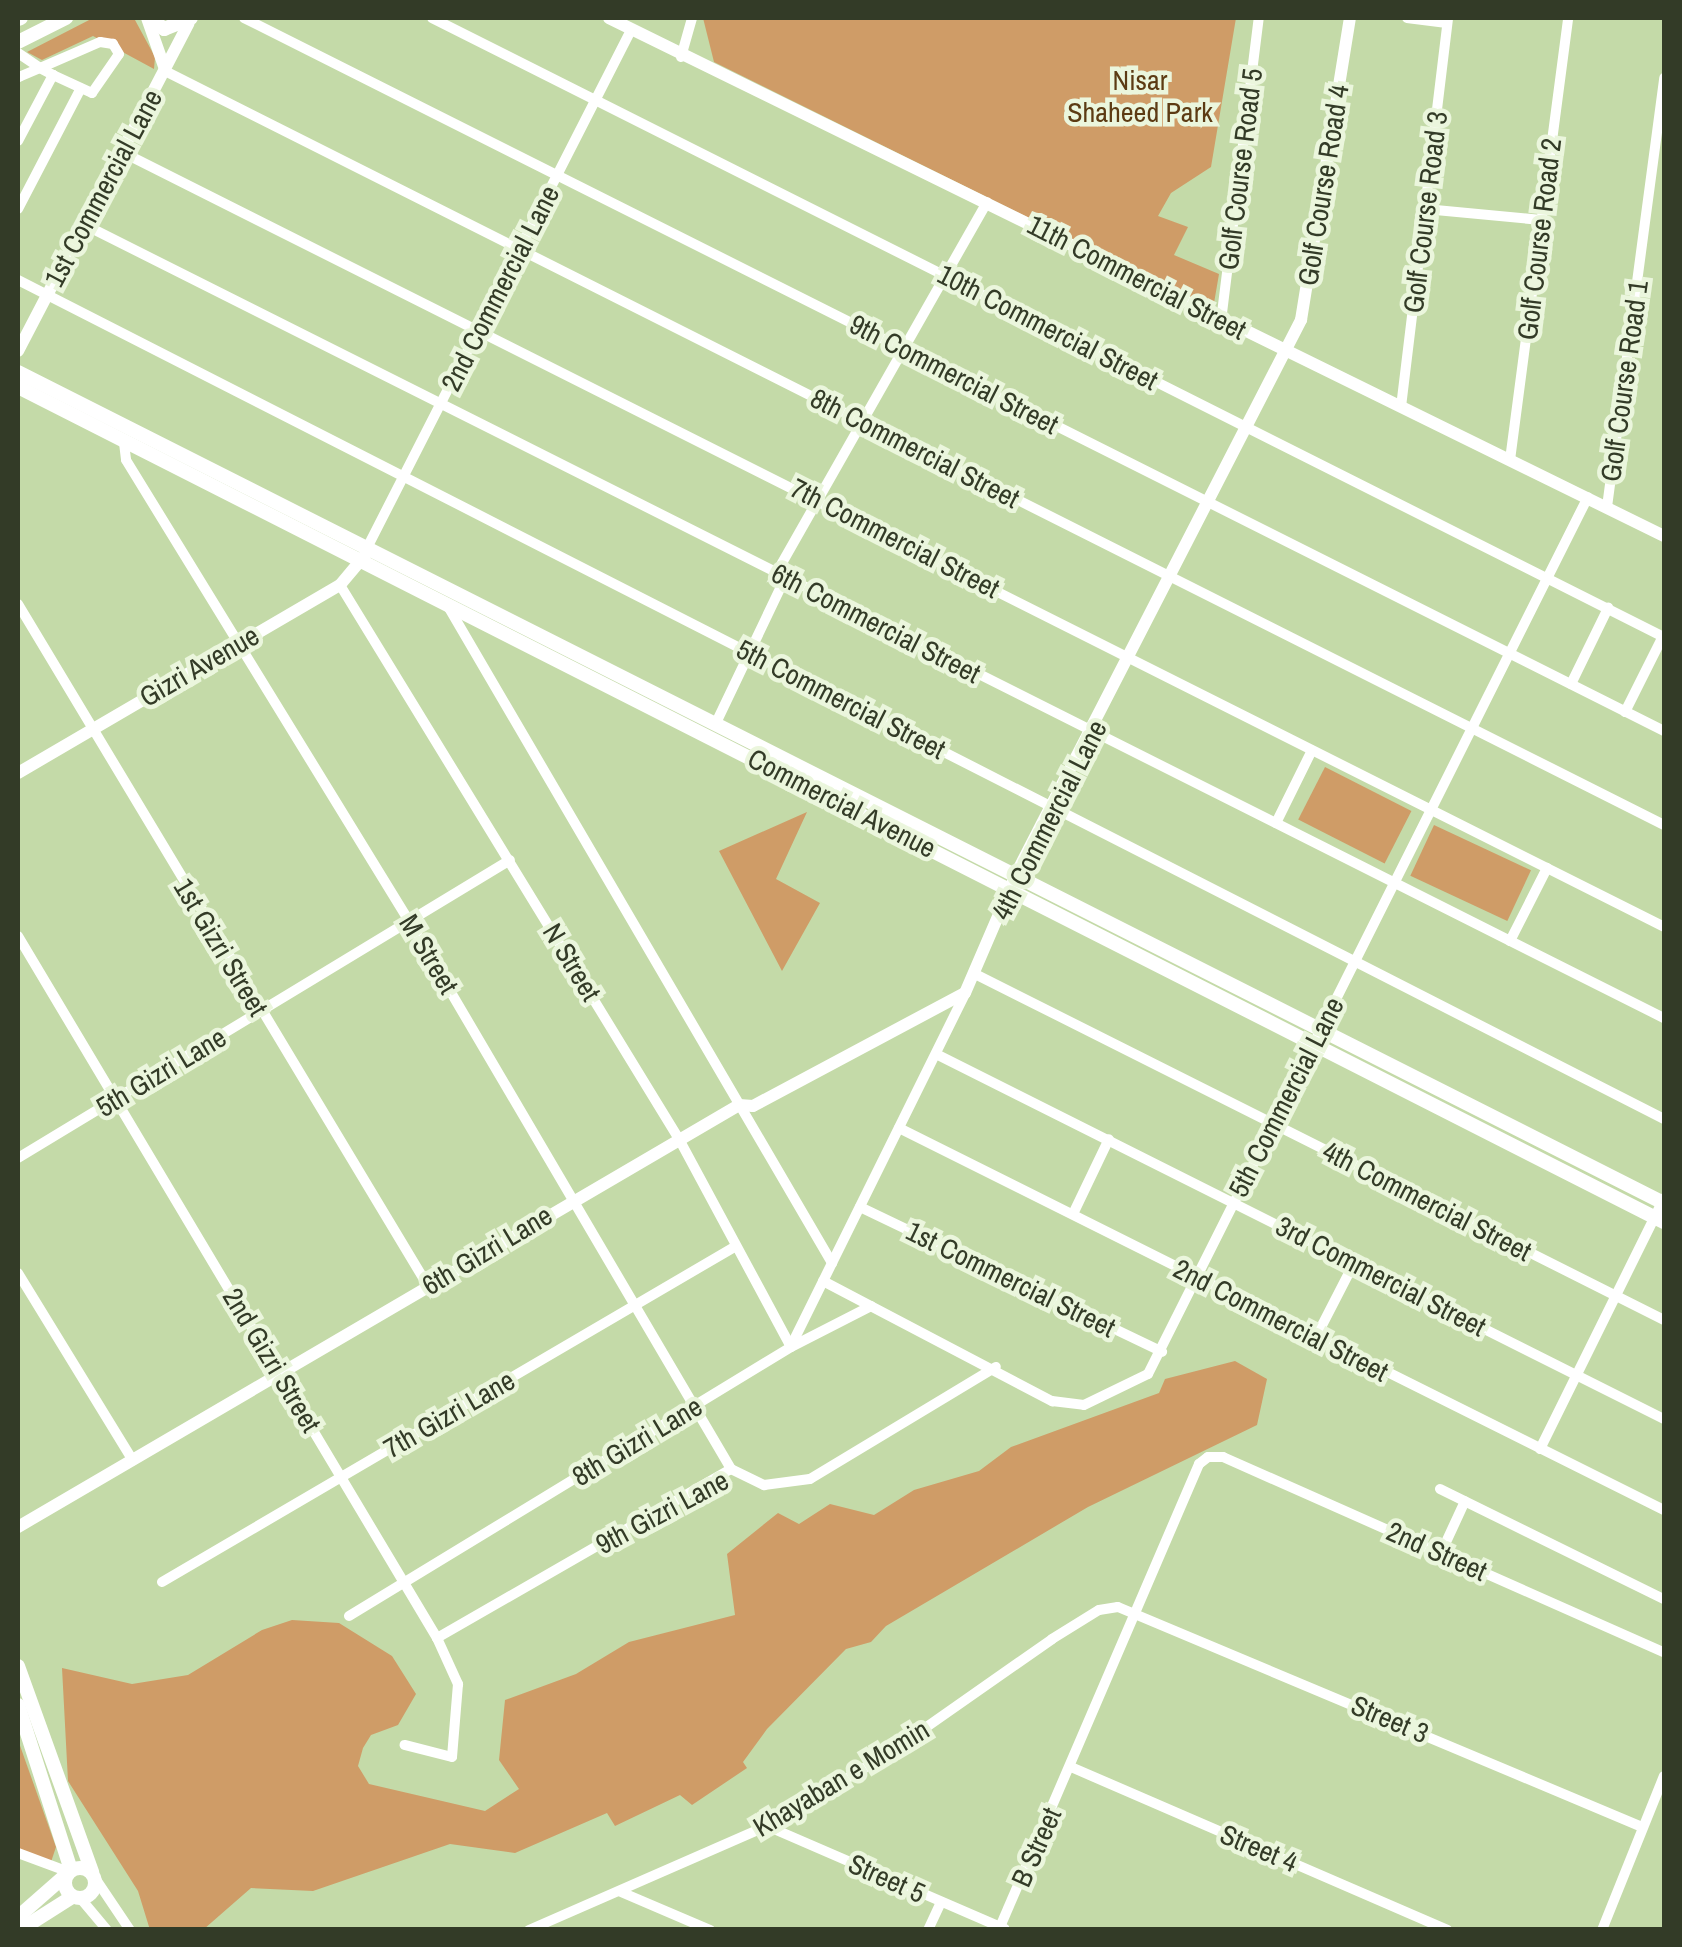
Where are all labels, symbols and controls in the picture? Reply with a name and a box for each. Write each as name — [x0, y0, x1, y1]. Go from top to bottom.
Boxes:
park label: Nisar Shaheed Park — [1067, 63, 1213, 129]
street label: Golf Course Road 5 — [1211, 66, 1269, 272]
street label: Golf Course Road 4 — [1291, 82, 1355, 288]
street label: 1st Commercial Lane — [37, 84, 169, 292]
street label: Golf Course Road 3 — [1396, 109, 1454, 315]
street label: Golf Course Road 2 — [1510, 136, 1568, 342]
street label: 2nd Commercial Lane — [434, 180, 566, 396]
street label: 11th Commercial Street — [1022, 207, 1252, 347]
street label: 10th Commercial Street — [932, 257, 1164, 397]
street label: Golf Course Road 1 — [1593, 278, 1655, 484]
street label: 9th Commercial Street — [844, 307, 1064, 441]
street label: 8th Commercial Street — [805, 381, 1025, 515]
street label: 7th Commercial Street — [785, 471, 1005, 605]
street label: 6th Commercial Street — [766, 556, 986, 690]
street label: Gizri Avenue — [133, 618, 265, 714]
street label: 5th Commercial Street — [731, 632, 951, 766]
street label: 4th Commercial Lane — [984, 715, 1114, 925]
street label: Commercial Avenue — [742, 741, 942, 865]
street label: 1st Gizri Street — [167, 872, 275, 1022]
street label: M Street — [392, 908, 466, 1000]
street label: N Street — [536, 917, 608, 1007]
street label: 5th Commercial Lane — [1221, 992, 1351, 1202]
street label: 5th Gizri Lane — [90, 1020, 232, 1124]
street label: 4th Commercial Street — [1317, 1134, 1537, 1268]
street label: 6th Gizri Lane — [416, 1198, 558, 1302]
street label: 3rd Commercial Street — [1270, 1209, 1492, 1343]
street label: 1st Commercial Street — [901, 1214, 1121, 1344]
street label: 2nd Commercial Street — [1168, 1251, 1394, 1389]
street label: 2nd Gizri Street — [216, 1282, 328, 1438]
street label: 7th Gizri Lane — [378, 1363, 520, 1465]
street label: 8th Gizri Lane — [566, 1389, 708, 1493]
street label: 9th Gizri Lane — [590, 1463, 734, 1561]
street label: 2nd Street — [1382, 1514, 1492, 1588]
street label: Street 3 — [1346, 1688, 1434, 1750]
street label: Khayaban e Momin — [747, 1712, 935, 1844]
street label: B Street — [1004, 1802, 1068, 1892]
street label: Street 4 — [1215, 1817, 1303, 1879]
street label: Street 5 — [843, 1846, 931, 1910]

